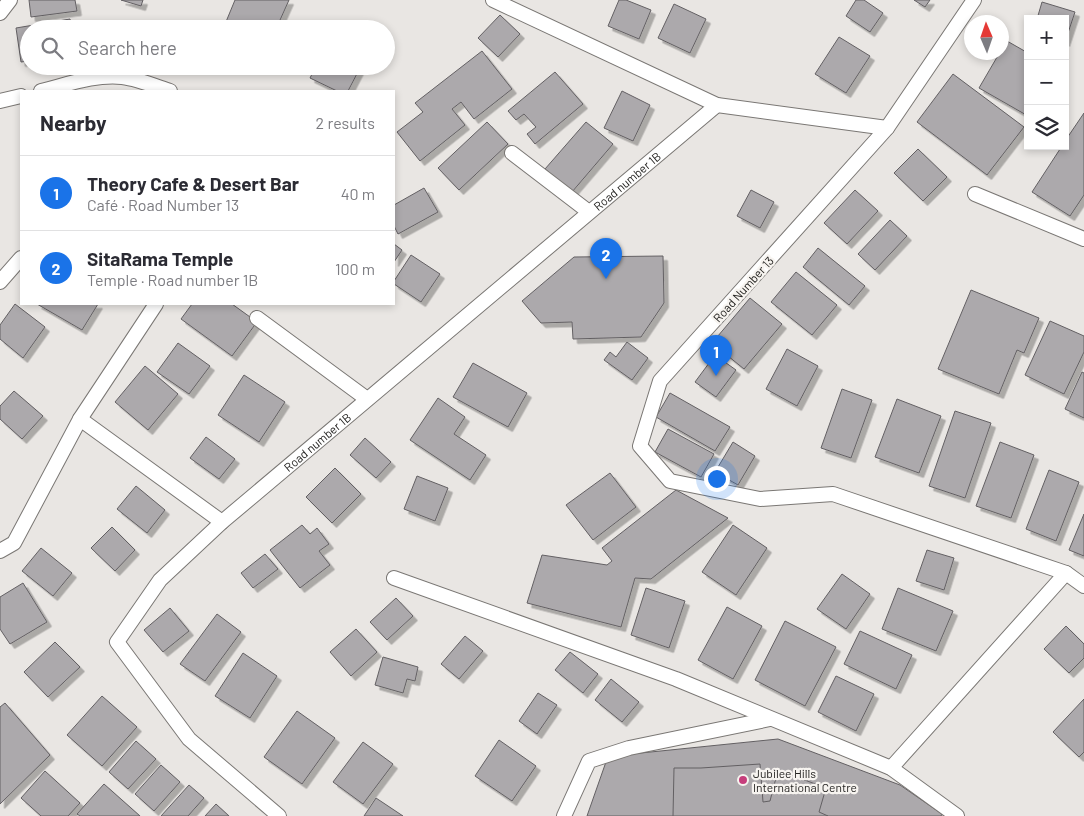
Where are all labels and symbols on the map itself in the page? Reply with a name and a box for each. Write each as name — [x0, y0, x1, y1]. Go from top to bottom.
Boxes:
north arrow — [964, 15, 1009, 60]
street label: Road number 1B — [591, 149, 663, 213]
pin: 2 — [590, 238, 622, 279]
street label: Road Number 13 — [710, 253, 776, 325]
pin: 1 — [700, 335, 732, 376]
street label: Road number 1B — [281, 410, 353, 474]
your location — [704, 466, 730, 492]
place label: Jubilee Hills International Centre — [753, 766, 857, 794]
marker: Jubilee Hills International Centre — [737, 774, 749, 786]

